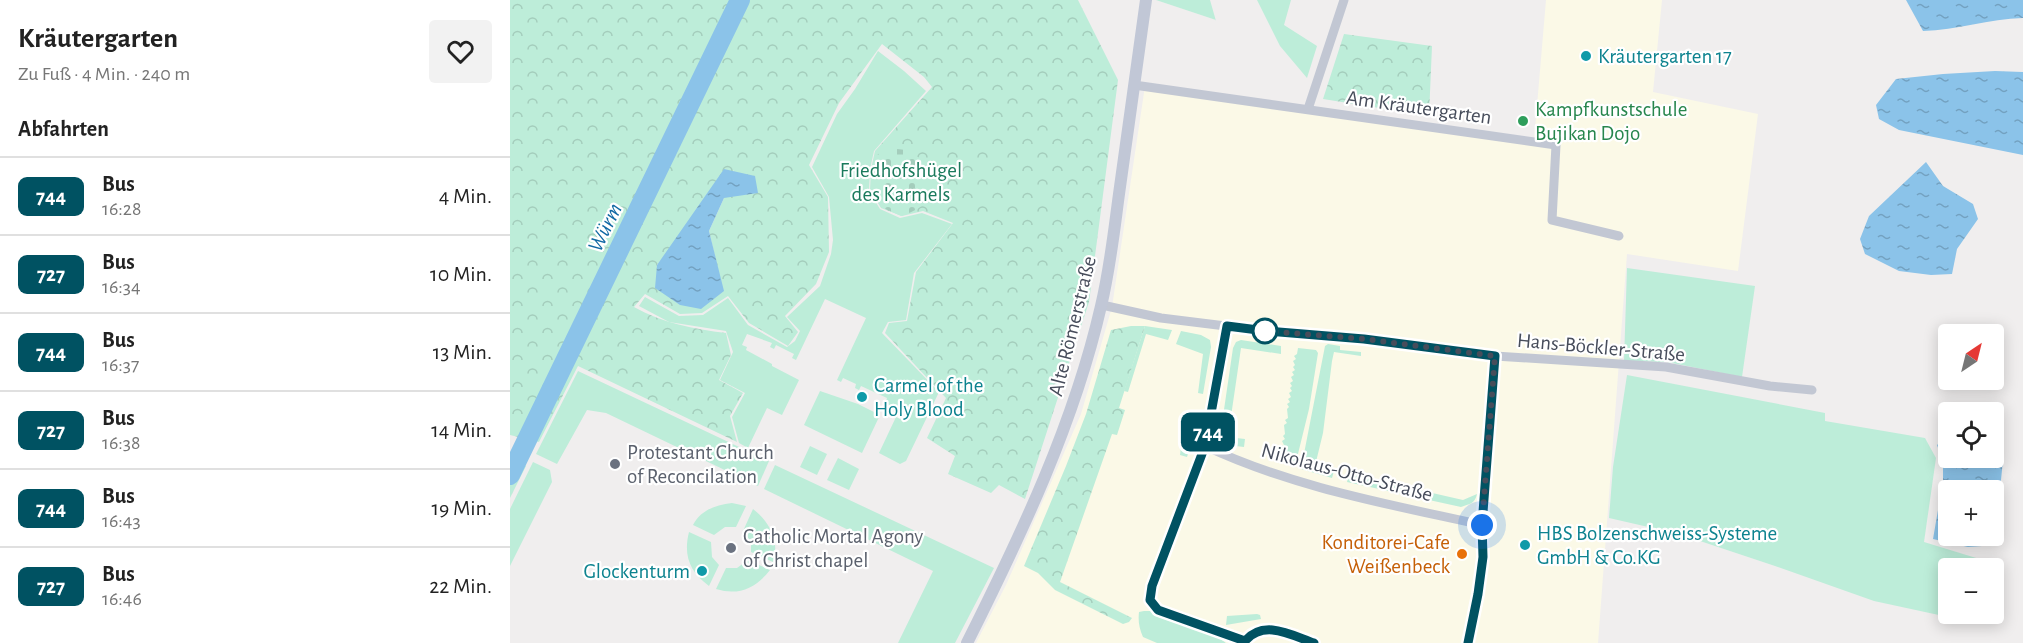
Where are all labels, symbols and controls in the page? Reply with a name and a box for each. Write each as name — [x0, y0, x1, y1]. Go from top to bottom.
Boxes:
button: heart — [429, 20, 492, 83]
text: Kräutergarten — [18, 25, 178, 53]
place label: Kräutergarten 17 — [1598, 46, 1732, 67]
marker: Kräutergarten 17 — [1579, 49, 1593, 63]
text: Zu Fuß · 4 Min. · 240 m — [18, 64, 190, 84]
street label: Am Kräutergarten — [1345, 87, 1493, 128]
place label: Kampfkunstschule Bujikan Dojo — [1535, 99, 1687, 144]
marker: Kampfkunstschule Bujikan Dojo — [1516, 114, 1530, 128]
text: Abfahrten — [18, 118, 109, 140]
park label: Friedhofshügel des Karmels — [840, 160, 962, 205]
text: Bus — [102, 173, 135, 195]
text: 4 Min. — [439, 185, 492, 207]
text: 744 — [36, 186, 66, 207]
text: 16:28 — [102, 199, 141, 219]
water label: Würm — [584, 200, 626, 255]
text: Bus — [102, 251, 135, 273]
street label: Alte Römerstraße — [1045, 254, 1100, 398]
text: 10 Min. — [430, 263, 492, 285]
text: 727 — [37, 264, 65, 285]
text: 16:34 — [102, 277, 141, 297]
unlabelled marker — [1252, 318, 1278, 344]
north arrow — [1938, 324, 2004, 390]
map controls — [1938, 324, 2004, 624]
text: Bus — [102, 329, 135, 351]
street label: Hans-Böckler-Straße — [1516, 330, 1686, 365]
text: 13 Min. — [433, 341, 492, 363]
text: 744 — [36, 342, 66, 363]
text: 16:37 — [102, 355, 139, 375]
place label: Carmel of the Holy Blood — [874, 375, 983, 420]
marker: Carmel of the Holy Blood — [855, 390, 869, 404]
button: locate — [1938, 402, 2004, 468]
text: Bus — [102, 407, 135, 429]
line badge: 744 — [1174, 412, 1242, 452]
text: 14 Min. — [431, 419, 492, 441]
text: 727 — [37, 420, 65, 441]
text: 744 — [1193, 422, 1223, 443]
text: 16:38 — [102, 433, 141, 453]
street label: Nikolaus-Otto-Straße — [1259, 440, 1435, 505]
place label: Protestant Church of Reconcilation — [627, 442, 774, 487]
marker: Protestant Church of Reconcilation — [608, 457, 622, 471]
button: + — [1938, 480, 2004, 546]
text: Bus — [102, 485, 135, 507]
text: 19 Min. — [431, 497, 492, 519]
text: 744 — [36, 498, 66, 519]
your location — [1467, 510, 1497, 540]
text: 16:43 — [102, 511, 141, 531]
place label: HBS Bolzenschweiss-Systeme GmbH & Co.KG — [1537, 523, 1777, 568]
place label: Catholic Mortal Agony of Christ chapel — [743, 526, 923, 571]
place label: Konditorei-Cafe Weißenbeck — [1322, 532, 1450, 577]
marker: HBS Bolzenschweiss-Systeme GmbH & Co.KG — [1518, 538, 1532, 552]
marker: Catholic Mortal Agony of Christ chapel — [724, 541, 738, 555]
marker: Konditorei-Cafe Weißenbeck — [1455, 547, 1469, 561]
button: − — [1938, 558, 2004, 624]
place label: Glockenturm — [583, 561, 690, 582]
text: Bus — [102, 563, 135, 585]
marker: Glockenturm — [695, 564, 709, 578]
text: 22 Min. — [429, 575, 492, 597]
text: 727 — [37, 576, 65, 597]
text: 16:46 — [102, 589, 142, 609]

